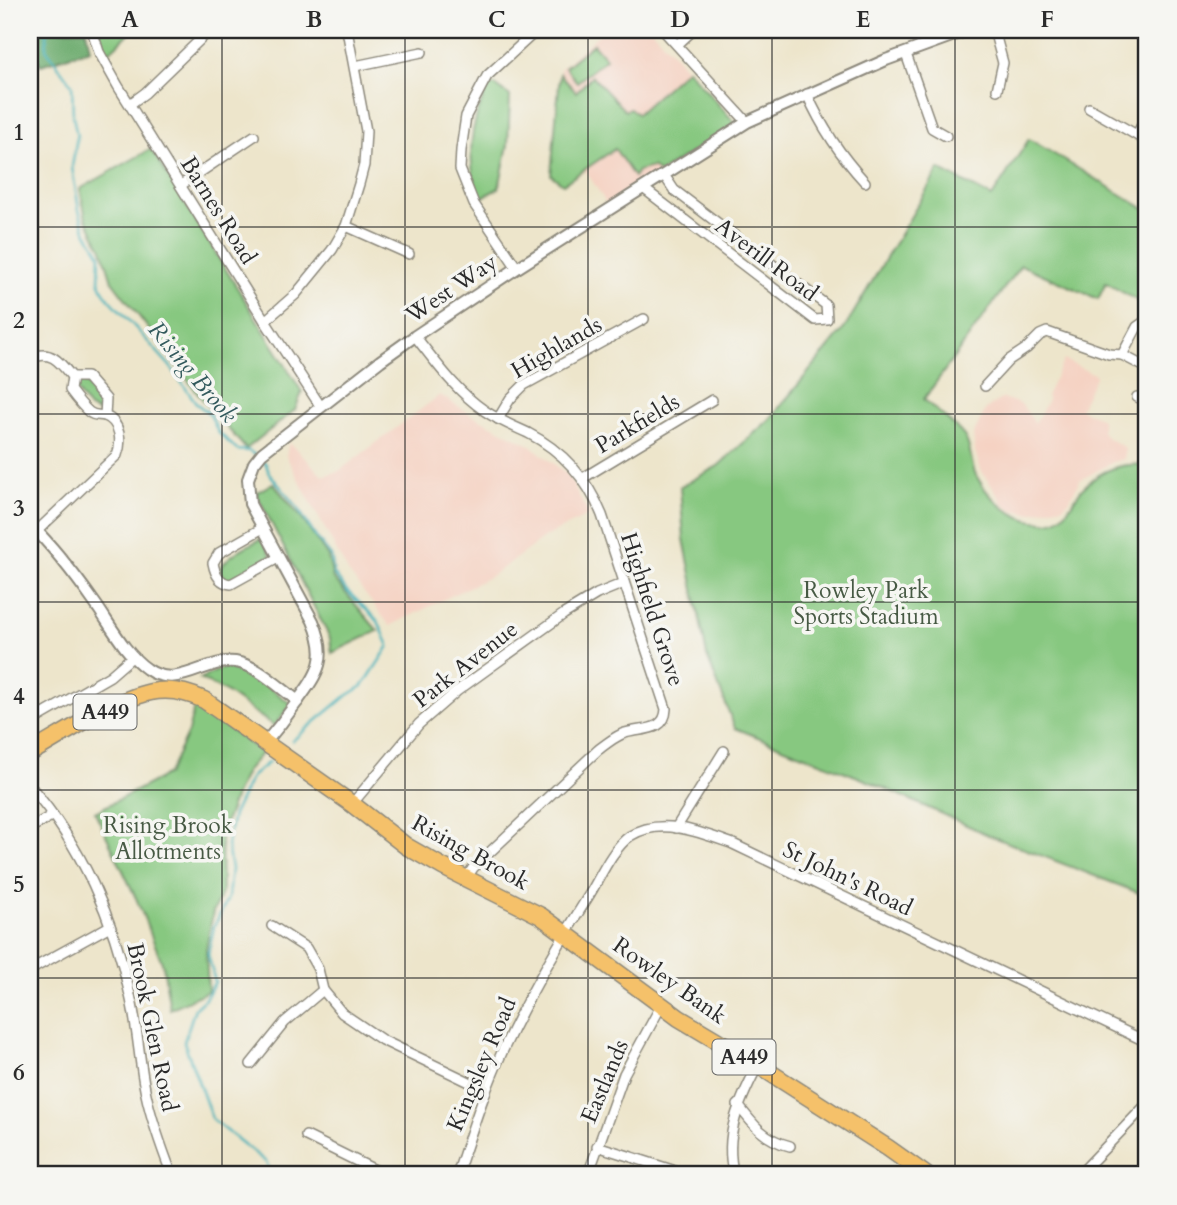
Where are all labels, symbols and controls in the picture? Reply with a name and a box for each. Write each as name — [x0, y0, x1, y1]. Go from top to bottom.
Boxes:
text: A — [121, 4, 139, 35]
text: B — [306, 4, 322, 35]
text: C — [488, 4, 506, 35]
text: D — [670, 4, 690, 35]
text: E — [856, 4, 870, 35]
text: F — [1040, 4, 1054, 35]
text: 1 — [13, 117, 25, 148]
street label: Barnes Road — [173, 150, 264, 271]
street label: Averill Road — [709, 210, 825, 309]
street label: West Way — [398, 246, 503, 331]
text: 2 — [13, 305, 25, 336]
street label: Highlands — [505, 309, 607, 386]
water label: Rising Brook — [140, 314, 245, 430]
street label: Parkfields — [589, 386, 685, 461]
text: 3 — [13, 493, 25, 524]
street label: Highfield Grove — [613, 528, 692, 690]
park label: Rowley Park Sports Stadium — [793, 575, 939, 632]
street label: Park Avenue — [407, 614, 524, 715]
text: 4 — [13, 681, 25, 712]
road number: A449 — [74, 694, 136, 730]
street label: Rising Brook — [406, 807, 536, 898]
park label: Rising Brook Allotments — [103, 810, 234, 867]
street label: St John's Road — [778, 834, 918, 924]
text: 5 — [13, 869, 25, 900]
street label: Rowley Bank — [607, 930, 733, 1031]
street label: Brook Glen Road — [120, 940, 186, 1115]
street label: Kingsley Road — [439, 992, 524, 1136]
street label: Eastlands — [573, 1035, 636, 1128]
road number: A449 — [712, 1040, 776, 1074]
text: 6 — [13, 1057, 25, 1088]

